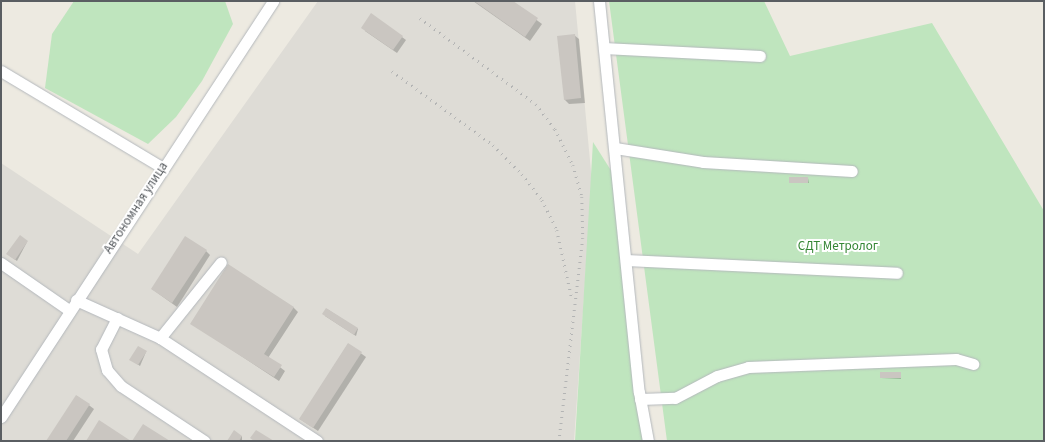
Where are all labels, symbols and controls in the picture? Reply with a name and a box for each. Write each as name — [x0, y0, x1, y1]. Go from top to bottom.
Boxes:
street label: Автономная улица — [101, 159, 171, 257]
park label: СДТ Метролог — [798, 238, 878, 254]

